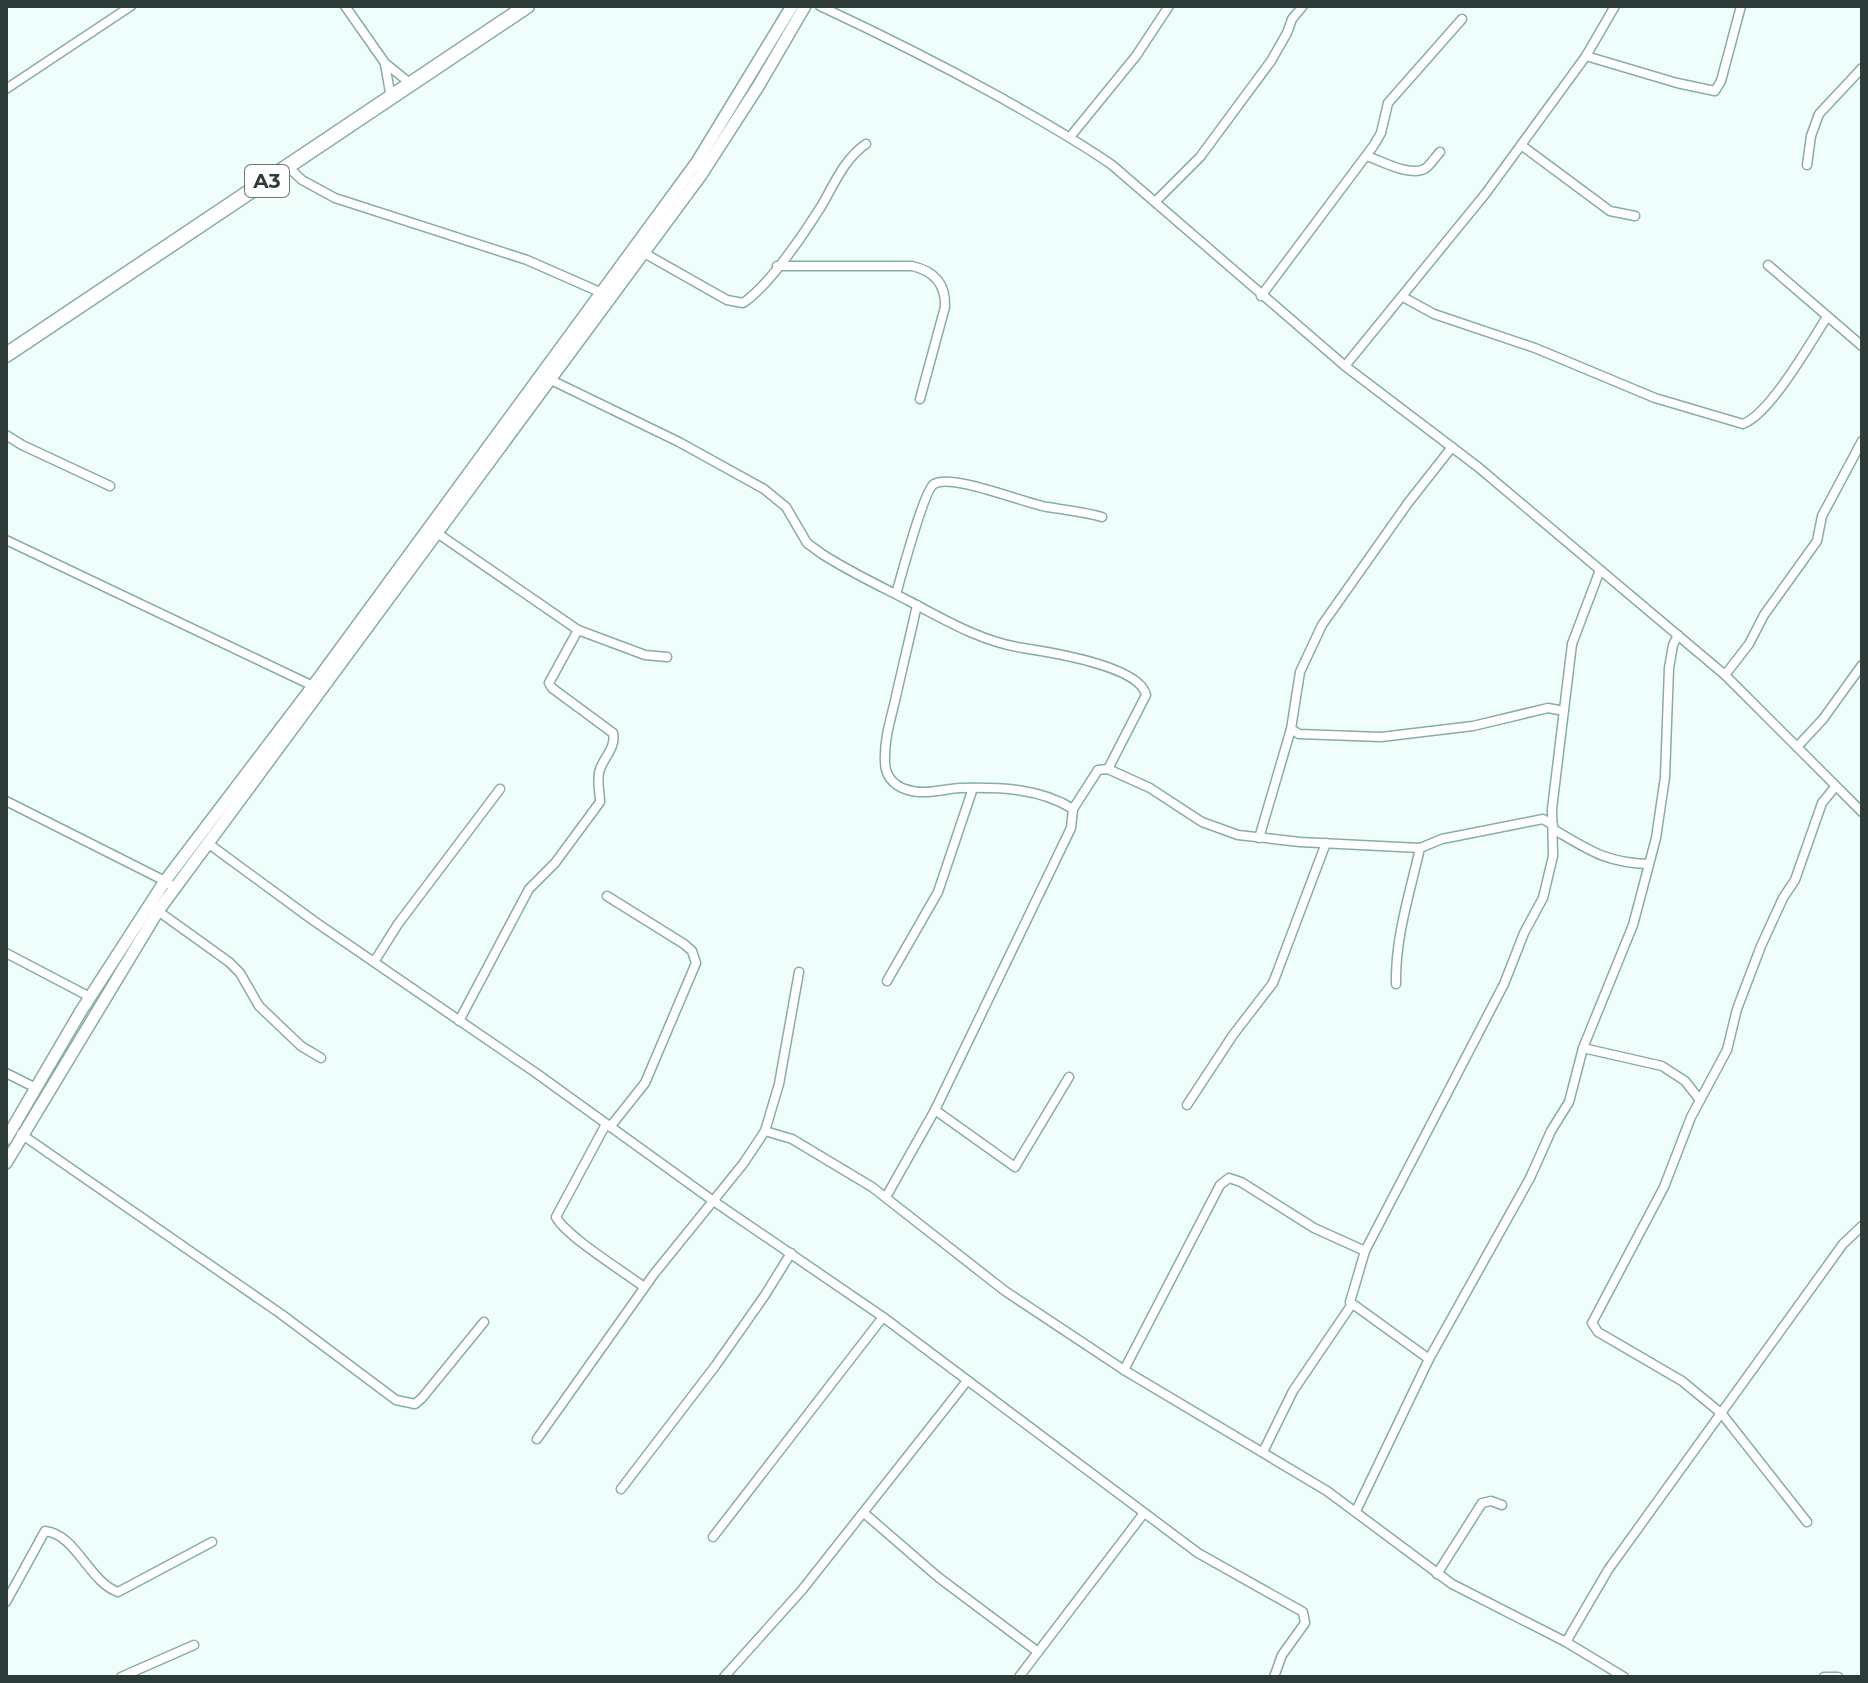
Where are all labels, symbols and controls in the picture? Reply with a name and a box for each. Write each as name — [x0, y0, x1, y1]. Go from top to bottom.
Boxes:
road number: A3 — [245, 165, 289, 197]

